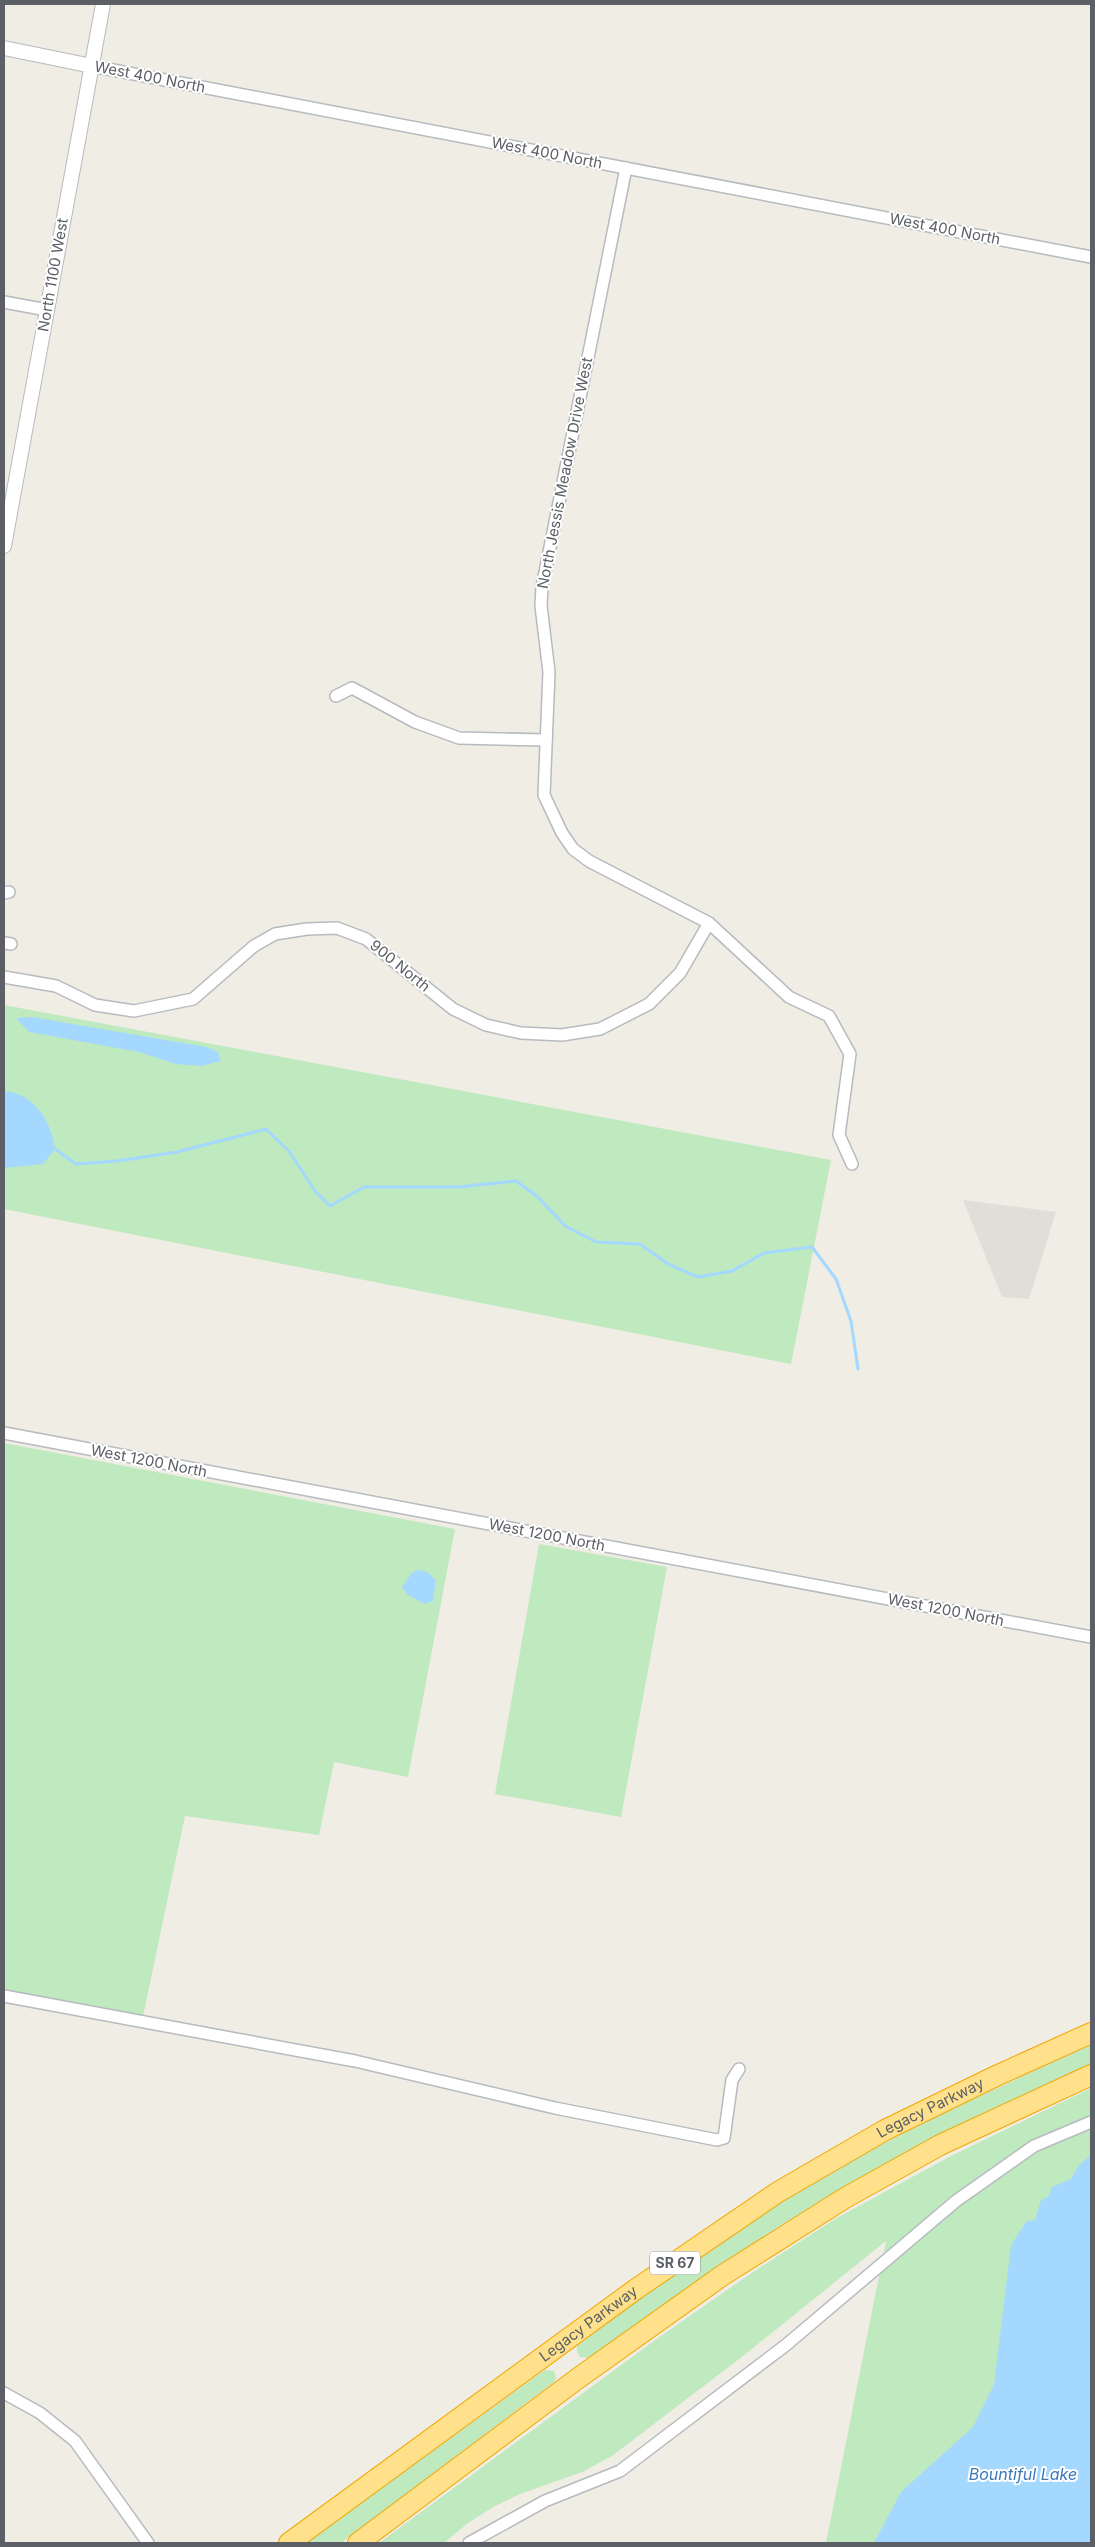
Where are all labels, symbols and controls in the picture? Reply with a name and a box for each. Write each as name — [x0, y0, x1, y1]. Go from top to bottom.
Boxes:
street label: West 400 North — [93, 56, 207, 97]
street label: West 400 North — [490, 132, 604, 173]
street label: West 400 North — [888, 208, 1002, 249]
street label: North 1100 West — [33, 216, 72, 333]
street label: North Jessis Meadow Drive West — [533, 355, 596, 590]
street label: 900 North — [366, 935, 434, 996]
street label: West 1200 North — [89, 1440, 209, 1481]
street label: West 1200 North — [487, 1514, 607, 1555]
street label: West 1200 North — [886, 1589, 1006, 1630]
street label: Legacy Parkway — [873, 2073, 987, 2142]
road number: SR 67 — [650, 2252, 700, 2274]
street label: Legacy Parkway — [535, 2281, 641, 2366]
water label: Bountiful Lake — [969, 2464, 1077, 2484]

